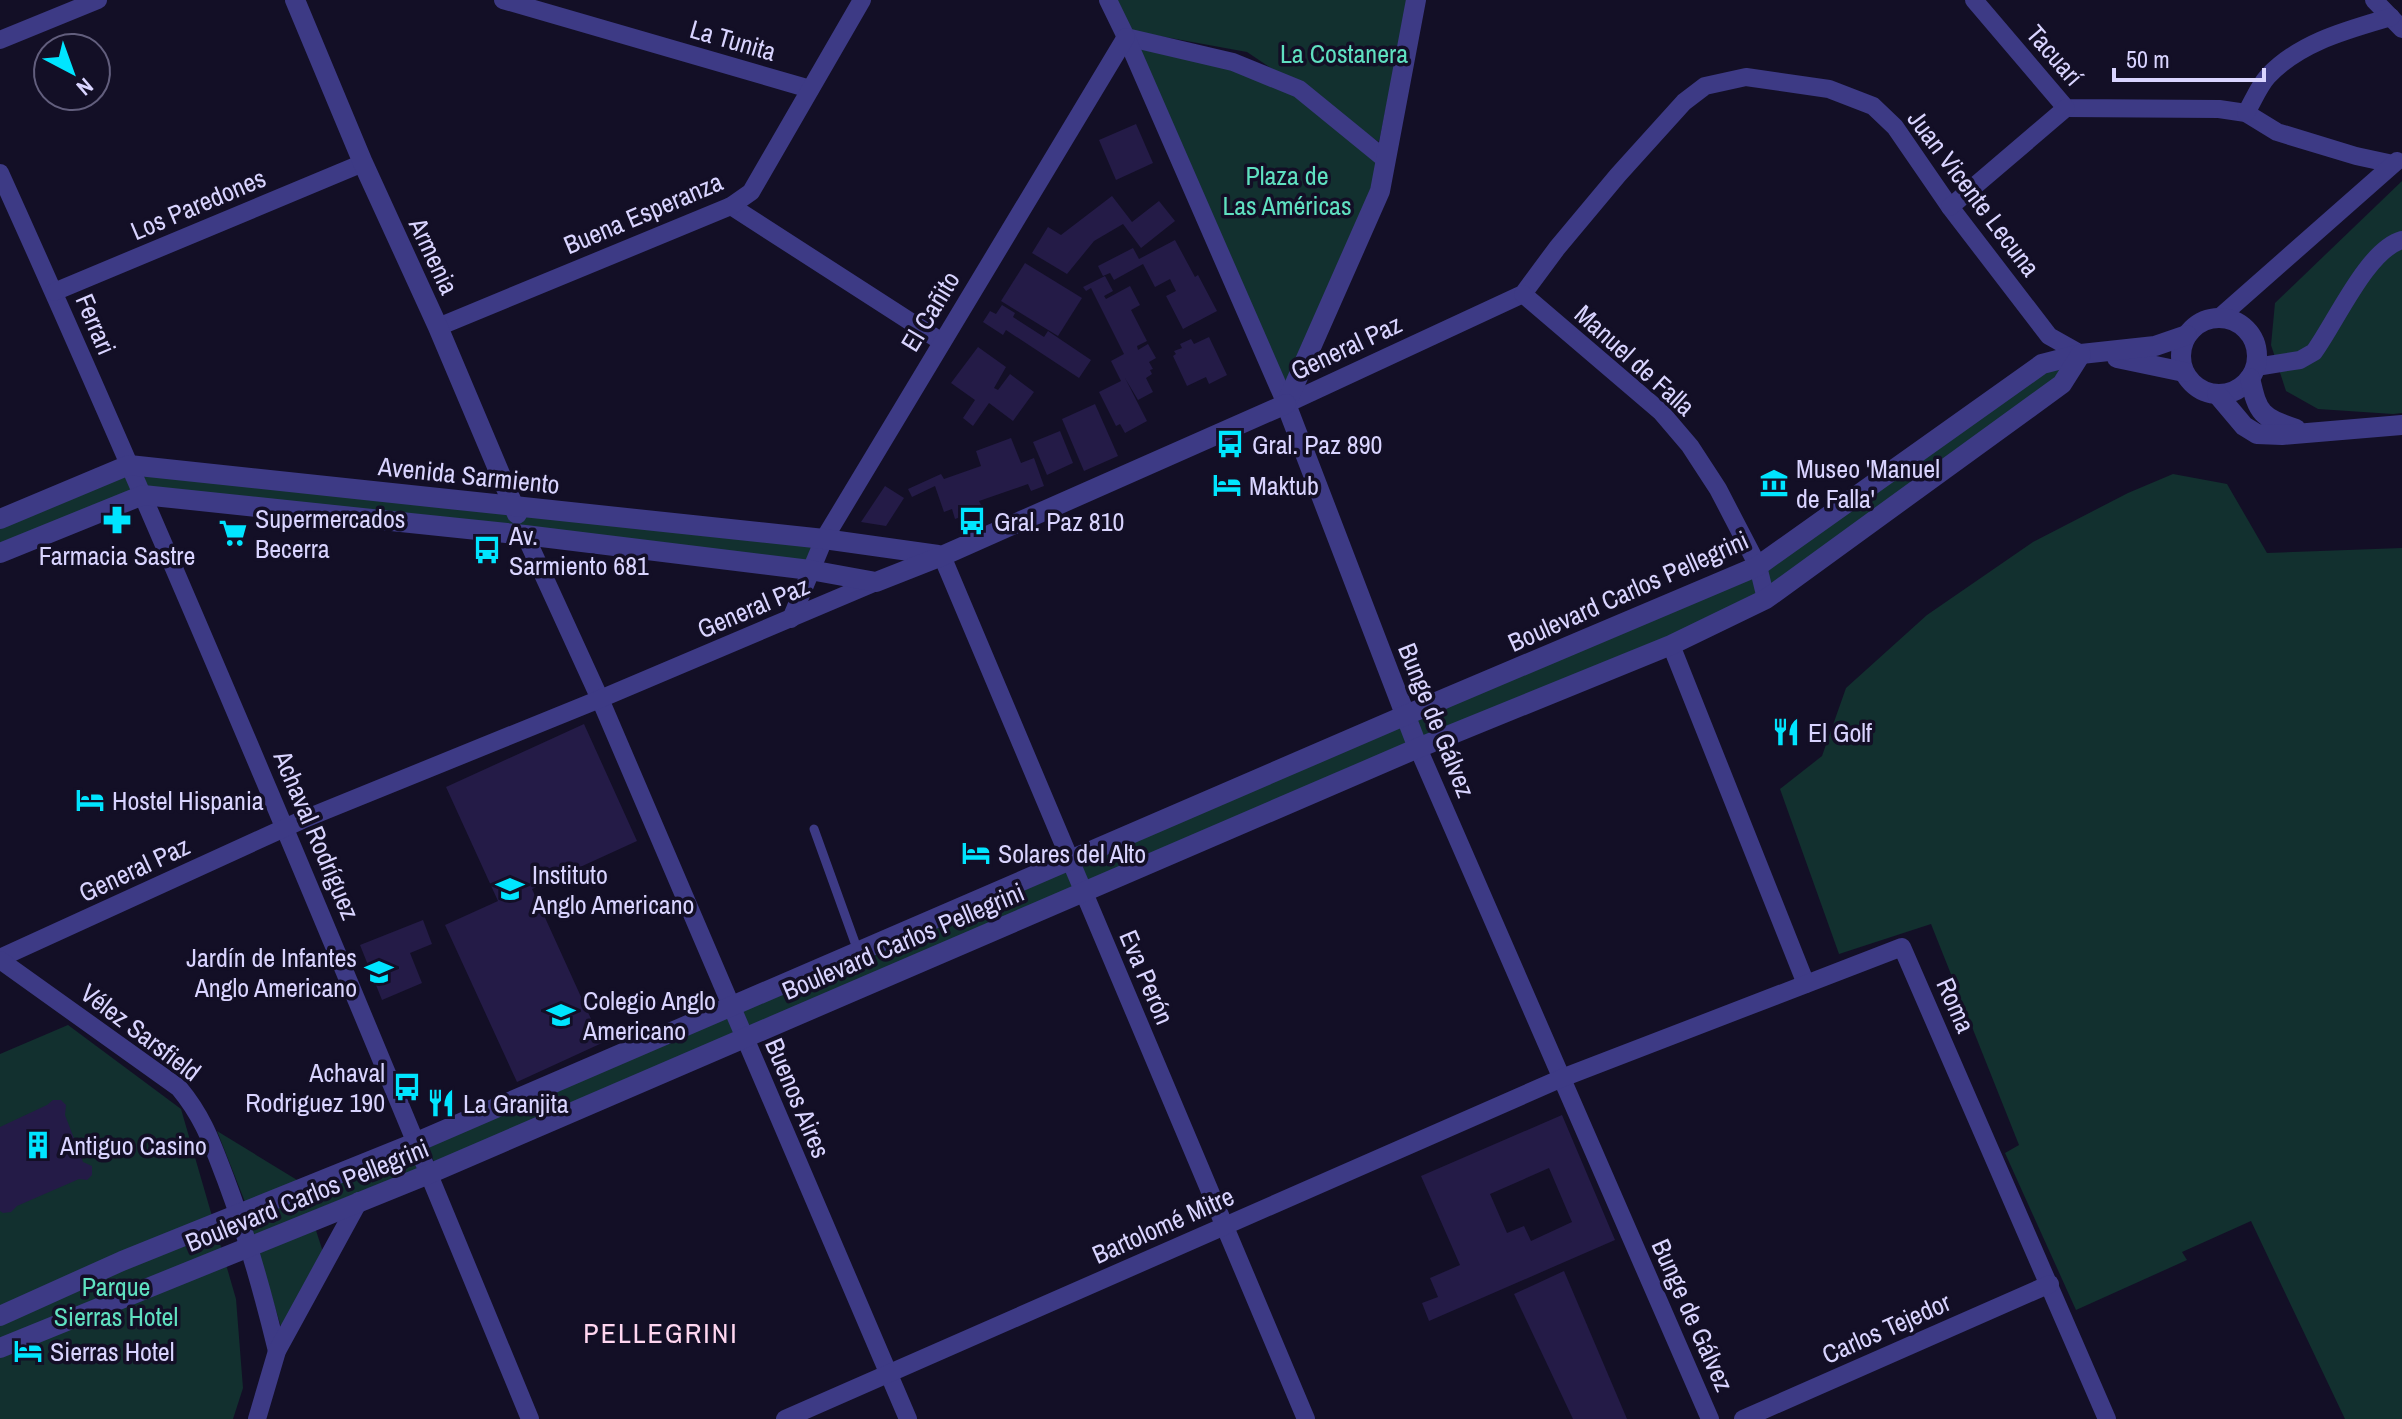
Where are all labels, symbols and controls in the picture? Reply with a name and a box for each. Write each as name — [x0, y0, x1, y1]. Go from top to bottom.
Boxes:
street label: La Tunita — [686, 11, 780, 69]
street label: Tacuarí — [2019, 17, 2092, 94]
north arrow — [32, 32, 112, 112]
scale bar — [2114, 32, 2264, 82]
park label: La Costanera — [1280, 36, 1408, 71]
text: 50 m — [2126, 43, 2170, 75]
text: N — [70, 71, 100, 103]
street label: Juan Vicente Lecuna — [1900, 103, 2048, 283]
park label: Plaza de Las Américas — [1222, 158, 1352, 223]
street label: Los Paredones — [125, 160, 271, 248]
street label: Buena Esperanza — [558, 164, 728, 262]
street label: Armenia — [401, 211, 467, 300]
street label: El Cañito — [892, 264, 968, 358]
street label: Ferrari — [68, 288, 124, 360]
street label: Manuel de Falla — [1567, 297, 1703, 423]
street label: General Paz — [1285, 306, 1407, 388]
place label: Gral. Paz 890 — [1252, 427, 1382, 462]
bus stop icon: Gral. Paz 890 — [1215, 429, 1245, 459]
street label: Avenida Sarmiento — [376, 448, 561, 502]
place label: Museo 'Manuel de Falla' — [1796, 451, 1940, 516]
place label: Maktub — [1249, 468, 1319, 503]
museum icon: Museo 'Manuel de Falla' — [1759, 468, 1789, 498]
hotel icon: Maktub — [1212, 470, 1242, 500]
place label: Supermercados Becerra — [255, 501, 406, 566]
place label: Gral. Paz 810 — [994, 504, 1124, 539]
pharmacy icon: Farmacia Sastre — [102, 505, 132, 535]
bus stop icon: Gral. Paz 810 — [957, 506, 987, 536]
supermarket icon: Supermercados Becerra — [218, 518, 248, 548]
place label: Av. Sarmiento 681 — [508, 518, 649, 583]
street label: Boulevard Carlos Pellegrini — [1502, 522, 1754, 660]
bus stop icon: Av. Sarmiento 681 — [472, 535, 502, 565]
place label: Farmacia Sastre — [39, 538, 195, 573]
street label: General Paz — [692, 568, 814, 646]
street label: Bunge de Gálvez — [1390, 638, 1484, 802]
place label: El Golf — [1808, 715, 1872, 750]
restaurant icon: El Golf — [1771, 717, 1801, 747]
street label: Achaval Rodríguez — [265, 744, 368, 925]
place label: Hostel Hispania — [112, 783, 264, 818]
hotel icon: Hostel Hispania — [75, 785, 105, 815]
street label: General Paz — [73, 828, 195, 910]
place label: Solares del Alto — [998, 836, 1146, 871]
hotel icon: Solares del Alto — [961, 838, 991, 868]
place label: Instituto Anglo Americano — [531, 857, 694, 922]
school or university icon: Instituto Anglo Americano — [495, 874, 525, 904]
street label: Boulevard Carlos Pellegrini — [777, 874, 1029, 1008]
street label: Eva Perón — [1111, 924, 1183, 1030]
place label: Jardín de Infantes Anglo Americano — [186, 940, 357, 1005]
school or university icon: Jardín de Infantes Anglo Americano — [364, 957, 394, 987]
street label: Roma — [1928, 972, 1984, 1038]
street label: Vélez Sarsfield — [74, 975, 208, 1089]
place label: Colegio Anglo Americano — [582, 983, 716, 1048]
school or university icon: Colegio Anglo Americano — [546, 1000, 576, 1030]
street label: Buenos Aires — [757, 1033, 839, 1163]
place label: Achaval Rodriguez 190 — [245, 1055, 385, 1120]
bus stop icon: Achaval Rodriguez 190 — [392, 1072, 422, 1102]
place label: La Granjita — [463, 1086, 569, 1121]
restaurant icon: La Granjita — [426, 1088, 456, 1118]
place label: Antiguo Casino — [59, 1128, 207, 1163]
building icon: Antiguo Casino — [23, 1130, 53, 1160]
street label: Boulevard Carlos Pellegrini — [180, 1130, 434, 1260]
street label: Bartolomé Mitre — [1087, 1178, 1239, 1272]
street label: Bunge de Gálvez — [1644, 1233, 1742, 1397]
park label: Parque Sierras Hotel — [54, 1269, 178, 1334]
street label: Carlos Tejedor — [1816, 1284, 1956, 1372]
district label: PELLEGRINI — [583, 1314, 739, 1352]
place label: Sierras Hotel — [50, 1334, 174, 1369]
hotel icon: Sierras Hotel — [13, 1336, 43, 1366]

